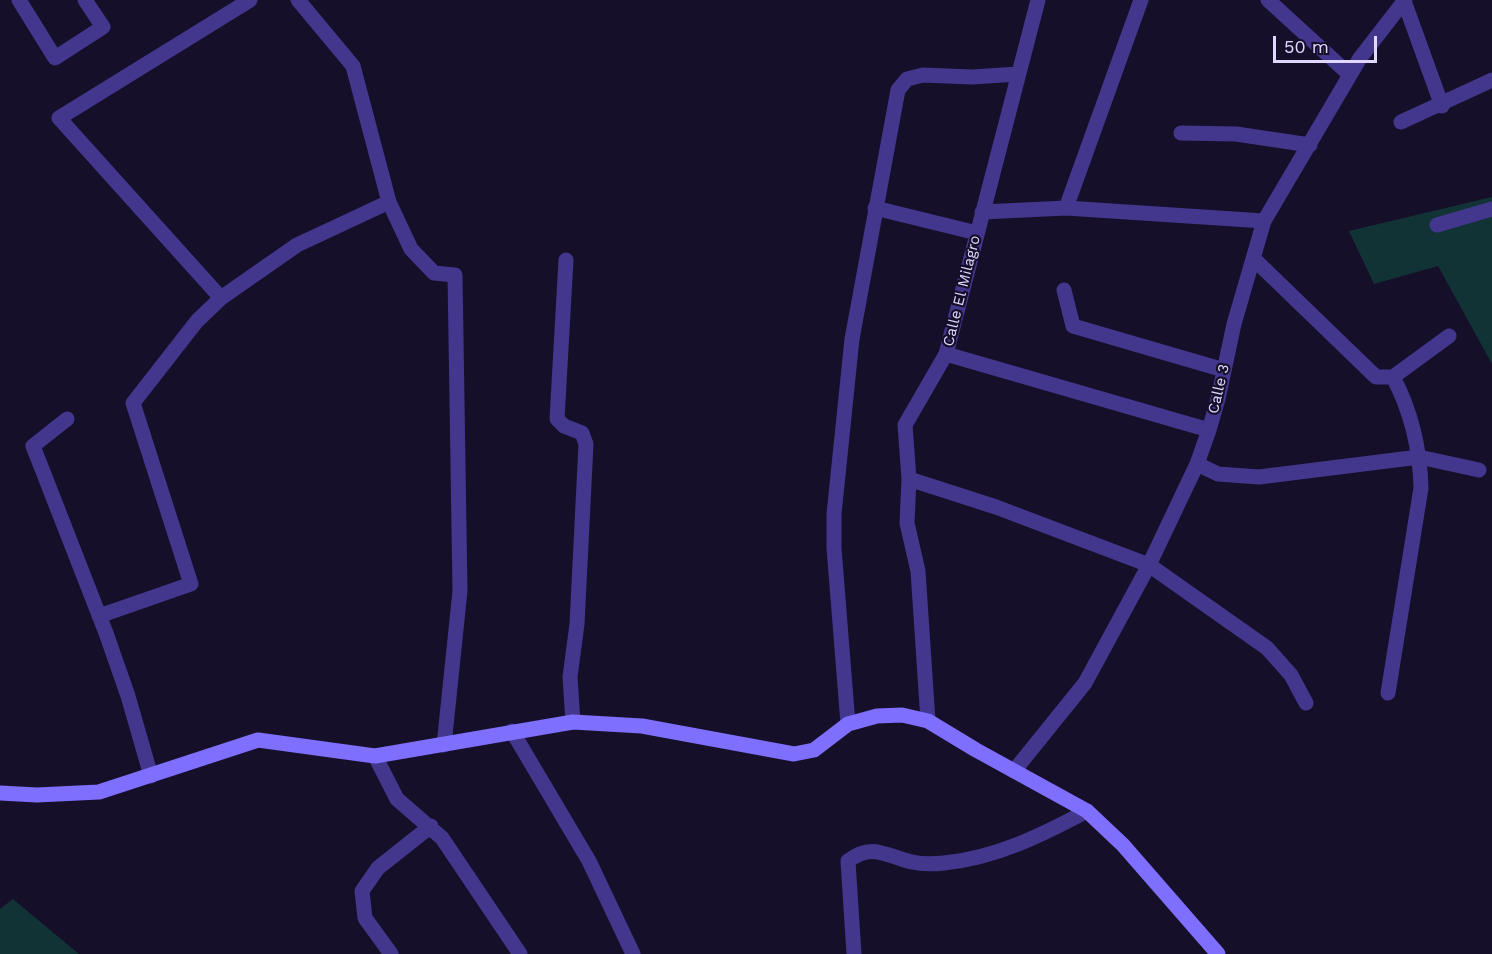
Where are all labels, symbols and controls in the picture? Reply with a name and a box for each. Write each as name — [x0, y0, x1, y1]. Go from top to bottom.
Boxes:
scale bar — [1276, 24, 1380, 62]
text: 50 m — [1284, 36, 1329, 57]
street label: Calle El Milagro — [940, 234, 984, 348]
street label: Calle 3 — [1205, 362, 1233, 416]

